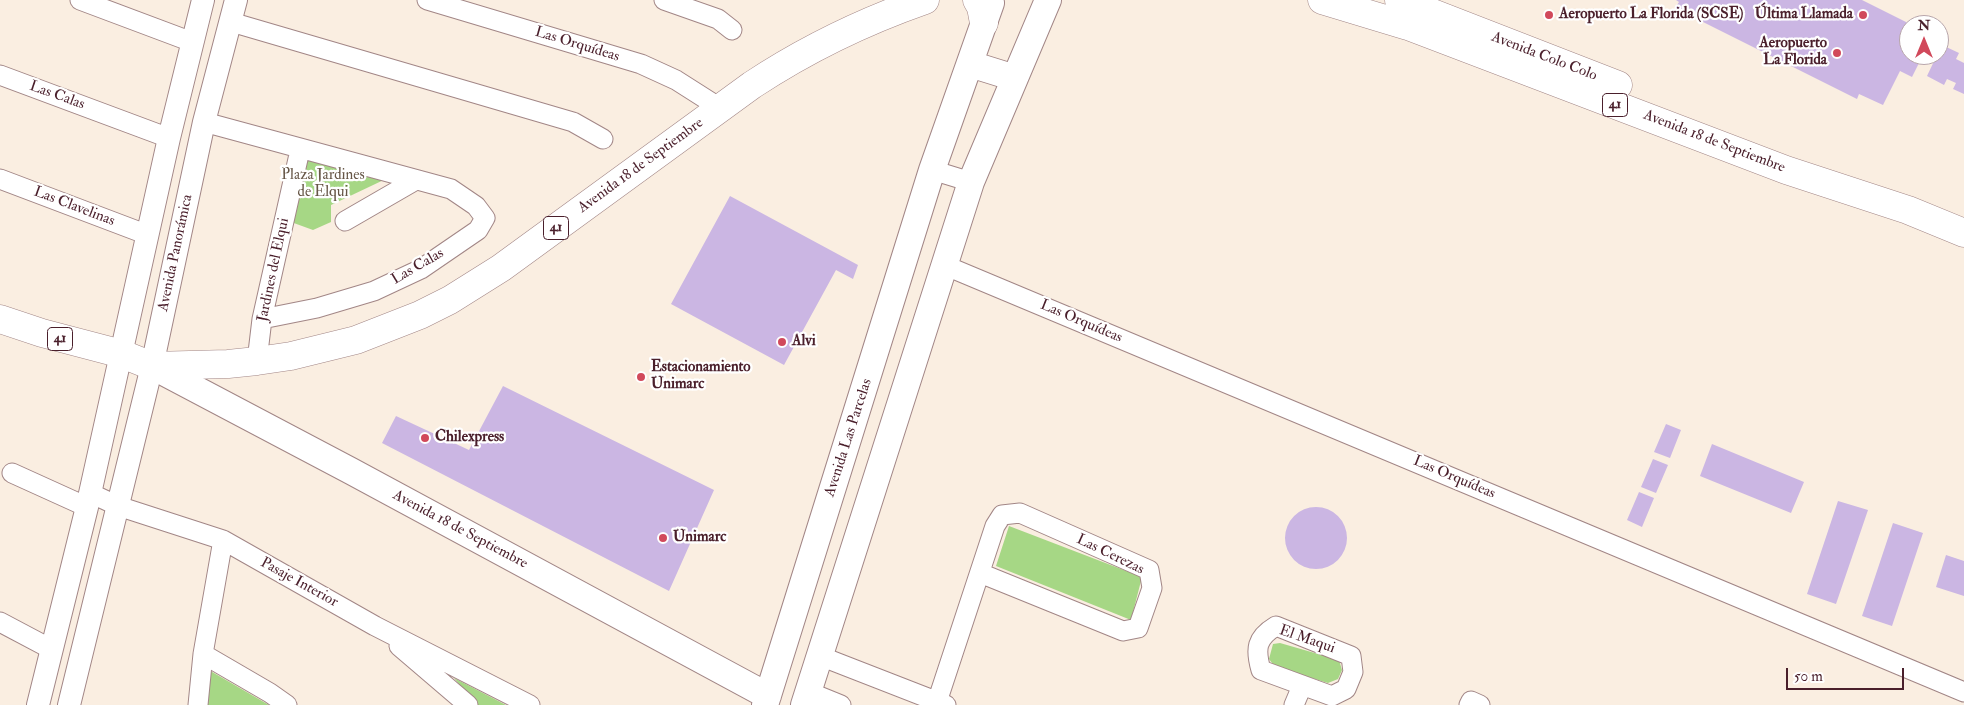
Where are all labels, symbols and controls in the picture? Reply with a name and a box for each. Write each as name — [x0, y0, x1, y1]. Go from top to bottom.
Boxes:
place label: Aeropuerto La Florida (SCSE) — [1559, 6, 1743, 24]
place label: Última Llamada — [1755, 6, 1853, 24]
marker: Aeropuerto La Florida (SCSE) — [1543, 9, 1555, 21]
marker: Última Llamada — [1857, 9, 1869, 21]
north arrow — [1899, 15, 1949, 65]
text: N — [1918, 17, 1930, 34]
street label: Las Orquídeas — [532, 24, 622, 66]
street label: Avenida Colo Colo — [1489, 29, 1599, 85]
place label: Aeropuerto La Florida — [1759, 35, 1827, 70]
marker: Aeropuerto La Florida — [1831, 47, 1843, 59]
street label: Las Calas — [27, 78, 87, 114]
road number: 41 — [1602, 94, 1628, 116]
street label: Avenida 18 de Septiembre — [1641, 107, 1787, 177]
street label: Avenida 18 de Septiembre — [575, 115, 707, 217]
park label: Plaza Jardines de Elqui — [281, 167, 365, 202]
street label: Las Clavelinas — [31, 183, 117, 231]
street label: Avenida Panorámica — [155, 193, 197, 313]
street label: Jardines del Elqui — [254, 216, 294, 324]
road number: 41 — [544, 217, 568, 240]
street label: Las Calas — [389, 245, 447, 289]
street label: Las Orquídeas — [1037, 297, 1125, 347]
road number: 41 — [48, 328, 72, 350]
place label: Alvi — [792, 333, 816, 351]
marker: Alvi — [776, 336, 788, 348]
place label: Estacionamiento Unimarc — [651, 359, 751, 394]
marker: Estacionamiento Unimarc — [635, 371, 647, 383]
street label: Avenida Las Parcelas — [821, 377, 877, 499]
place label: Chilexpress — [435, 429, 504, 447]
marker: Chilexpress — [419, 432, 431, 444]
street label: Las Orquídeas — [1410, 453, 1498, 503]
street label: Avenida 18 de Septiembre — [389, 487, 531, 573]
place label: Unimarc — [673, 529, 726, 547]
street label: Las Cerezas — [1073, 531, 1147, 579]
marker: Unimarc — [657, 532, 669, 544]
street label: Pasaje Interior — [257, 554, 341, 612]
street label: El Maqui — [1277, 622, 1337, 658]
scale bar — [1789, 658, 1906, 690]
text: 50 m — [1794, 667, 1823, 686]

